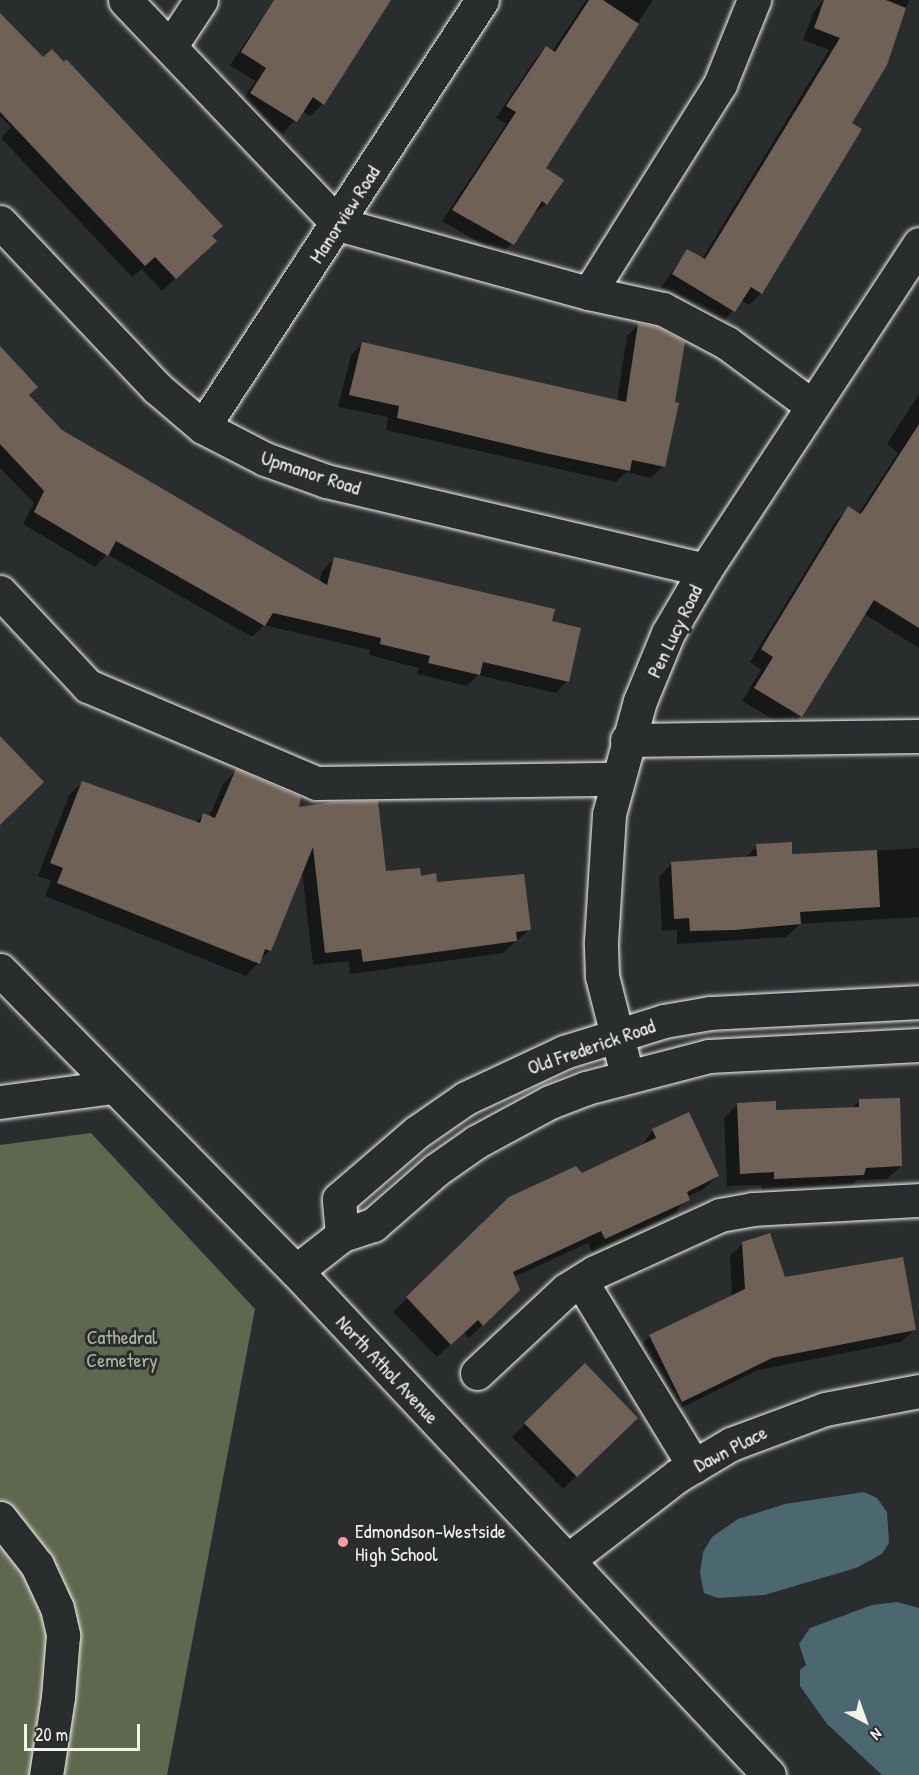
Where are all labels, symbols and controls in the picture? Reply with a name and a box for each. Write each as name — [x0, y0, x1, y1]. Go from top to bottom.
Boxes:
street label: Manorview Road — [304, 161, 384, 267]
street label: Upmanor Road — [258, 445, 364, 499]
street label: Pen Lucy Road — [641, 581, 707, 681]
street label: Old Frederick Road — [524, 1013, 658, 1079]
street label: North Athol Avenue — [331, 1310, 445, 1428]
park label: Cathedral Cemetery — [86, 1325, 158, 1372]
street label: Dawn Place — [689, 1419, 771, 1477]
place label: Edmondson-Westside High School — [355, 1518, 506, 1565]
marker: Edmondson-Westside High School — [336, 1535, 350, 1549]
north arrow — [835, 1691, 895, 1751]
scale bar — [27, 1712, 142, 1750]
text: 20 m — [35, 1722, 68, 1747]
text: N — [866, 1723, 887, 1746]

